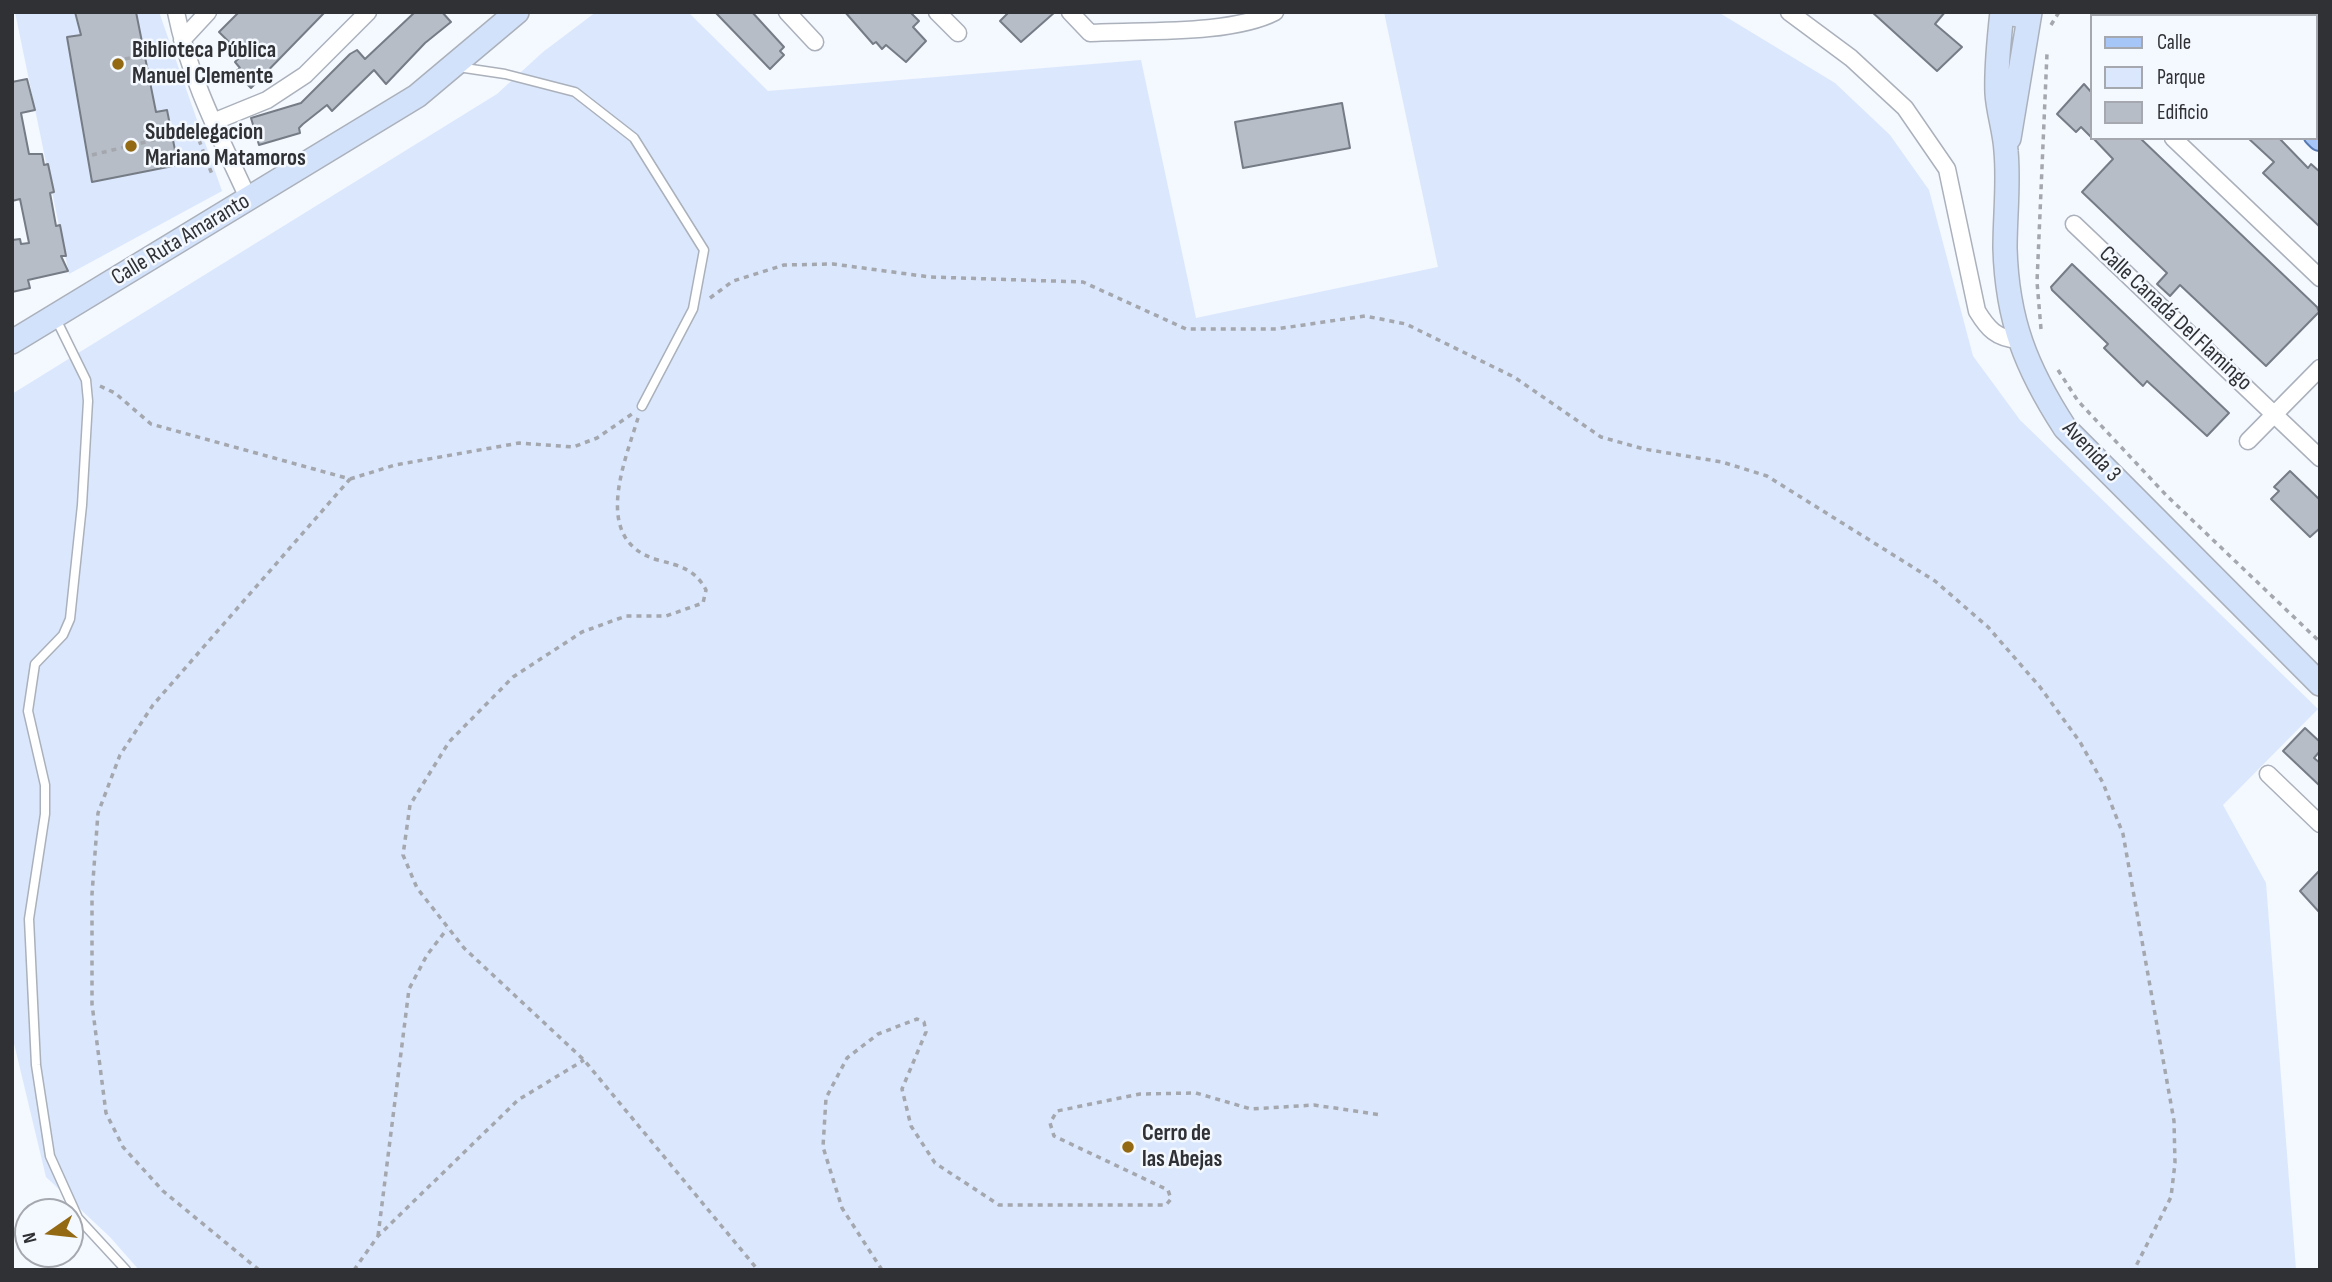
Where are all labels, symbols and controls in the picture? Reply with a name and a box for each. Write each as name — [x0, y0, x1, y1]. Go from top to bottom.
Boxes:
legend — [2090, 14, 2318, 140]
text: Calle — [2157, 30, 2191, 55]
place label: Biblioteca Pública Manuel Clemente — [132, 37, 276, 91]
marker: Biblioteca Pública Manuel Clemente — [110, 56, 126, 72]
text: Parque — [2157, 65, 2205, 90]
text: Edificio — [2157, 100, 2208, 125]
place label: Subdelegacion Mariano Matamoros — [145, 119, 306, 173]
marker: Subdelegacion Mariano Matamoros — [123, 138, 139, 154]
street label: Calle Ruta Amaranto — [107, 188, 255, 292]
street label: Calle Canadá Del Flamingo — [2093, 241, 2257, 397]
street label: Avenida 3 — [2056, 416, 2126, 488]
place label: Cerro de las Abejas — [1142, 1120, 1222, 1174]
marker: Cerro de las Abejas — [1120, 1139, 1136, 1155]
north arrow — [14, 1198, 84, 1268]
text: N — [18, 1230, 42, 1245]

